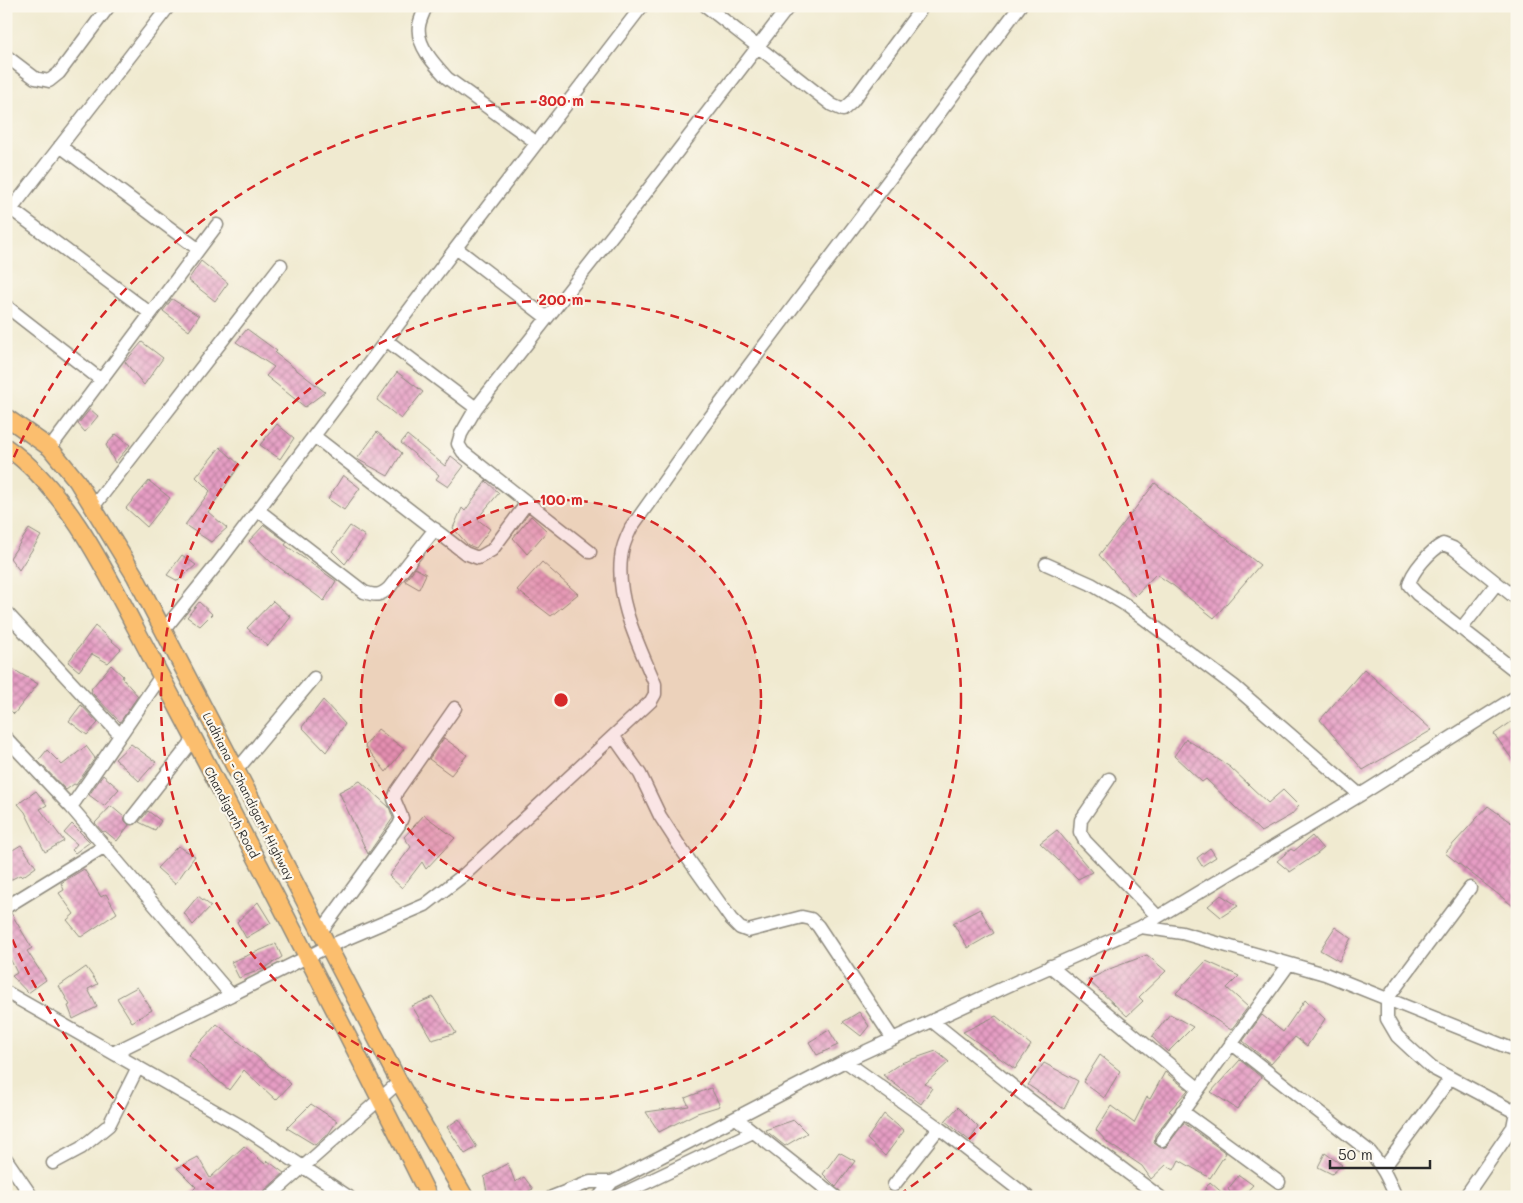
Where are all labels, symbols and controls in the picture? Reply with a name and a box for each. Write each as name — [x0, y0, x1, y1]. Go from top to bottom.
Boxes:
text: 300 m — [538, 90, 584, 110]
text: 200 m — [539, 289, 584, 309]
text: 100 m — [539, 489, 583, 509]
centre of rings — [552, 691, 570, 709]
street label: Ludhiana - Chandigarh Highway — [200, 709, 298, 883]
street label: Chandigarh Road — [201, 763, 263, 861]
scale bar — [1330, 1138, 1430, 1170]
text: 50 m — [1338, 1144, 1373, 1164]

